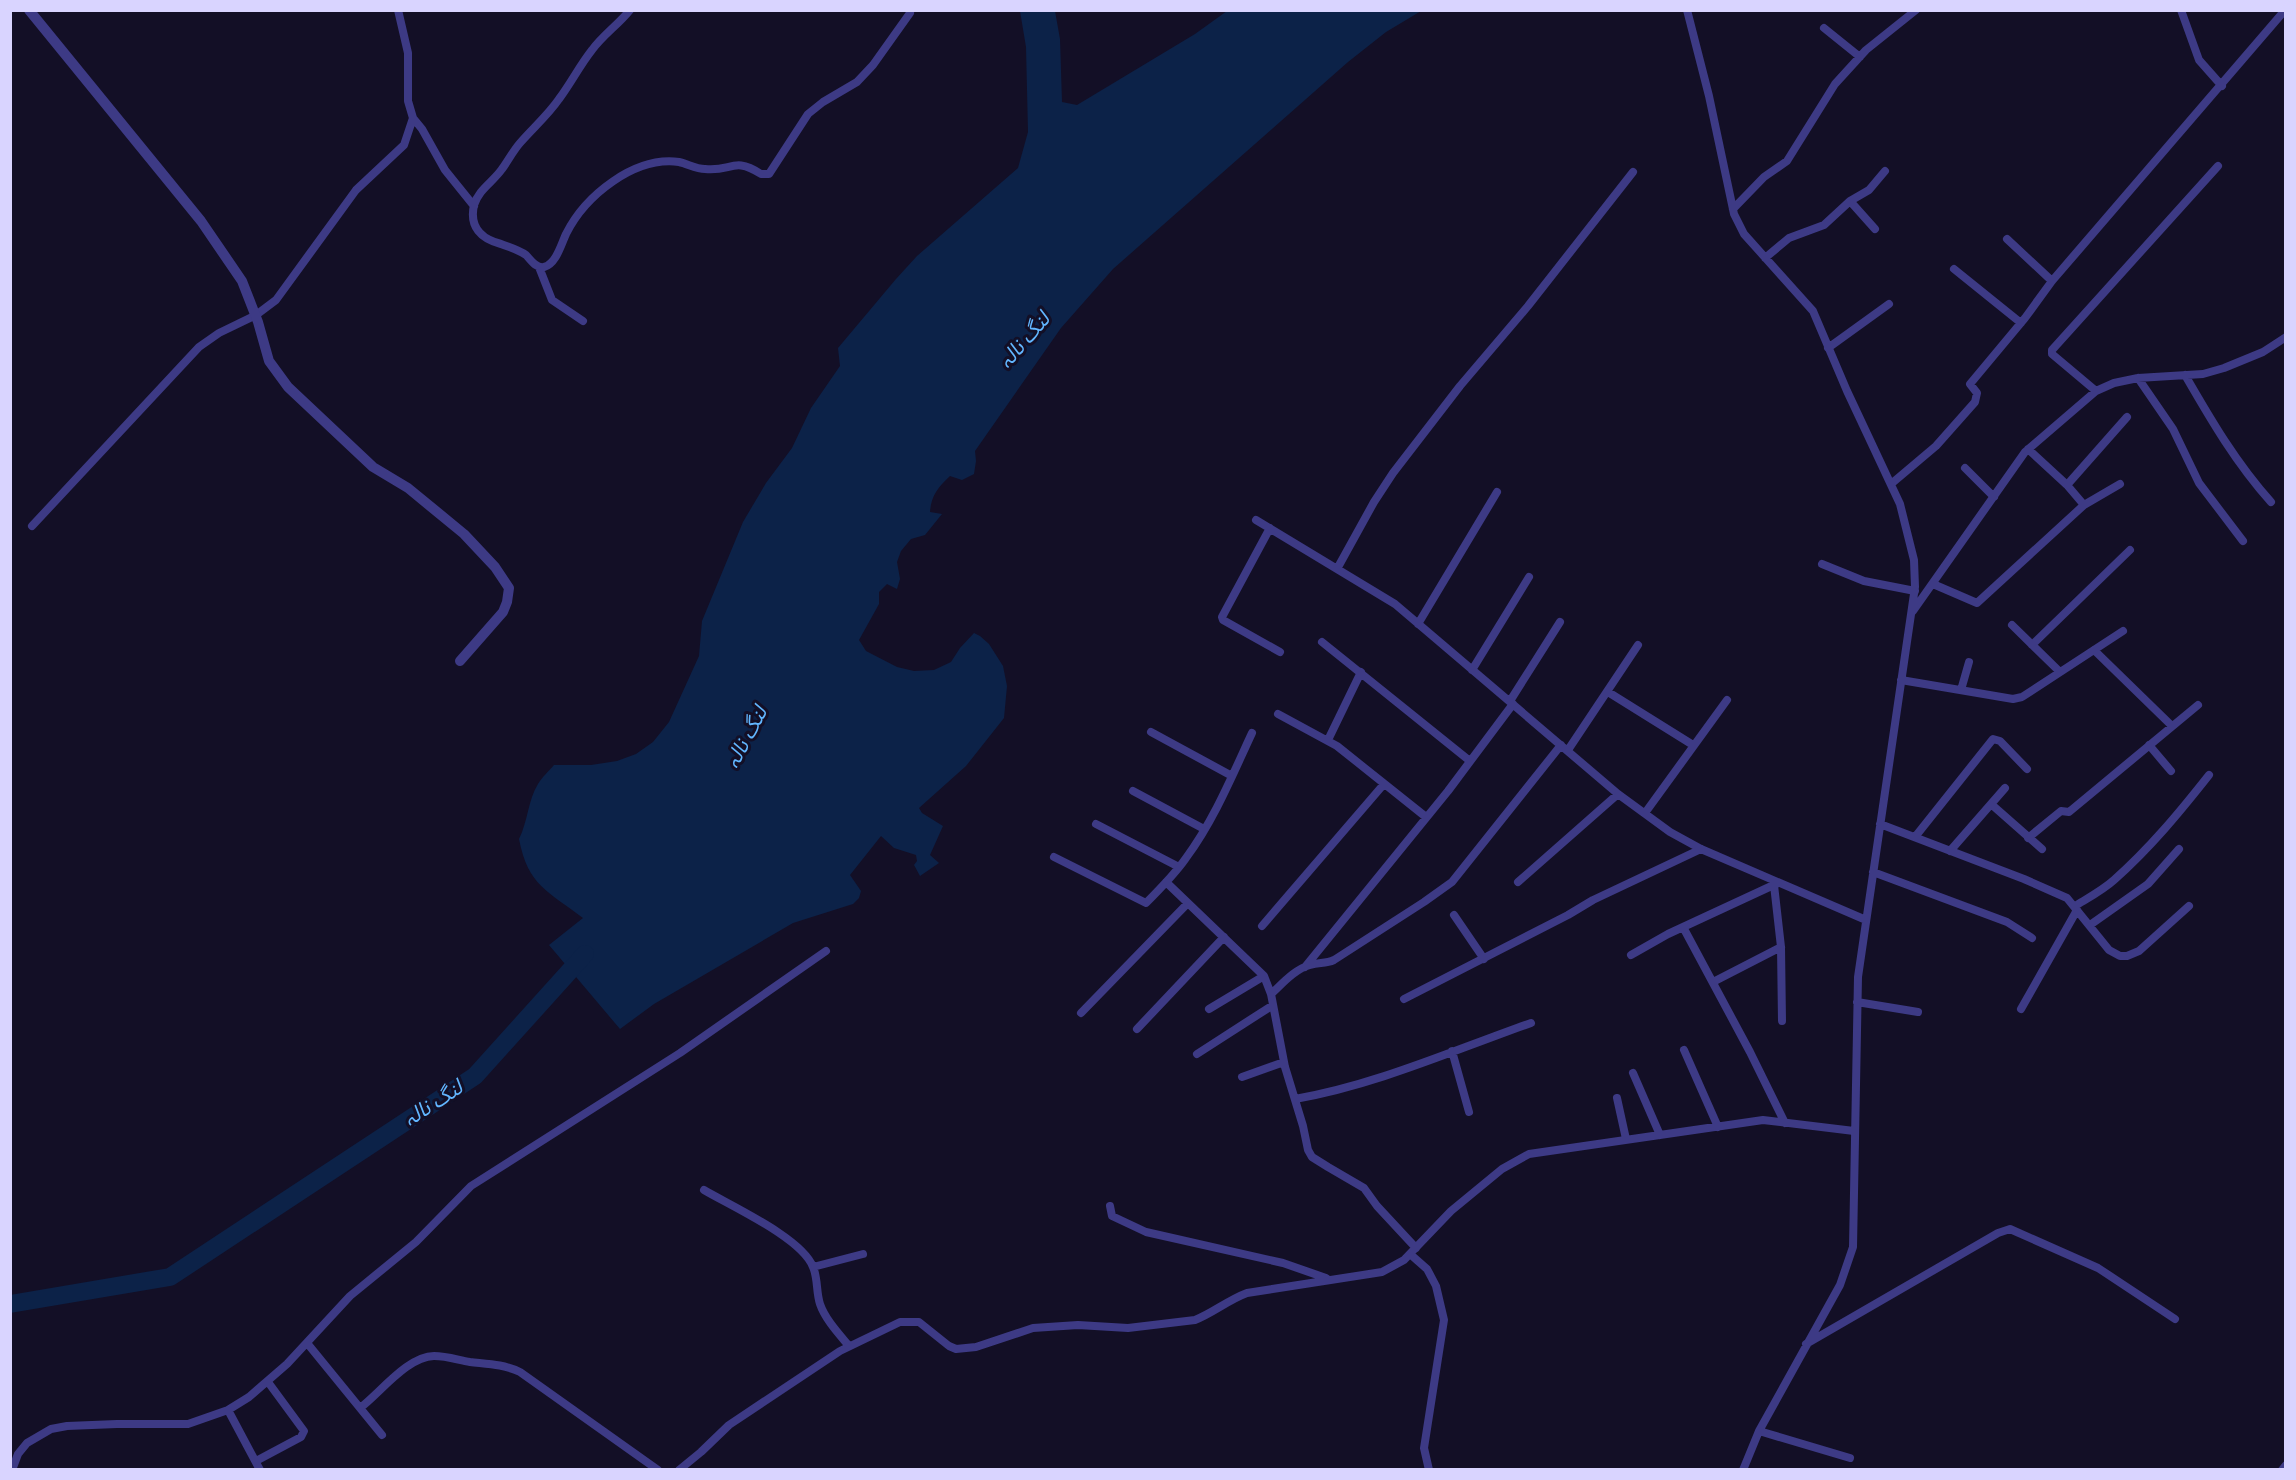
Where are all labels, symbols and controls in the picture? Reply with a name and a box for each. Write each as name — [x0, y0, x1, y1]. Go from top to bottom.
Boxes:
water label: لنگ نالہ — [992, 304, 1055, 372]
water label: لنگ نالہ — [718, 699, 772, 771]
water label: لنگ نالہ — [398, 1072, 469, 1130]

